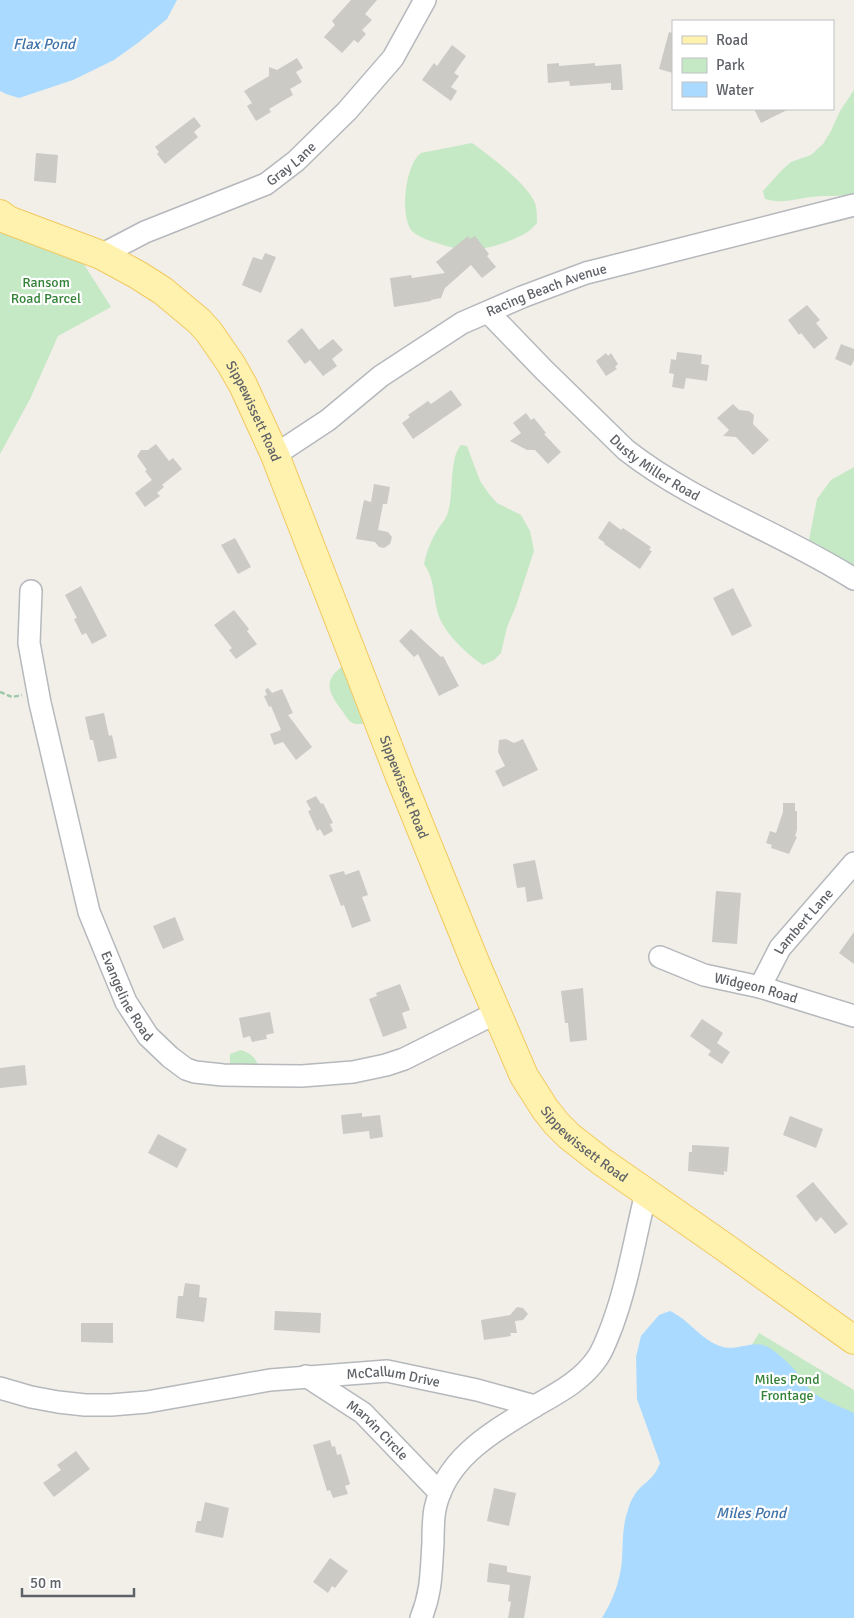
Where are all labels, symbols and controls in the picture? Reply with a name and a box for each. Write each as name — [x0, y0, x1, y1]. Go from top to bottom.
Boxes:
legend — [672, 20, 834, 110]
text: Road — [716, 31, 748, 49]
water label: Flax Pond — [13, 35, 77, 53]
text: Park — [716, 56, 745, 74]
text: Water — [716, 81, 754, 99]
street label: Gray Lane — [263, 138, 320, 190]
street label: Racing Beach Avenue — [484, 260, 609, 321]
park label: Ransom Road Parcel — [11, 274, 81, 307]
street label: Sippewissett Road — [222, 358, 285, 464]
street label: Dusty Miller Road — [606, 431, 703, 505]
street label: Sippewissett Road — [376, 733, 432, 841]
street label: Lambert Lane — [770, 885, 837, 957]
street label: Evangeline Road — [97, 949, 156, 1045]
street label: Widgeon Road — [713, 969, 800, 1007]
street label: Sippewissett Road — [537, 1103, 631, 1186]
street label: McCallum Drive — [346, 1363, 441, 1391]
park label: Miles Pond Frontage — [754, 1371, 820, 1404]
street label: Marvin Circle — [343, 1397, 412, 1464]
water label: Miles Pond — [716, 1504, 788, 1522]
scale bar — [22, 1566, 135, 1598]
text: 50 m — [30, 1574, 61, 1592]

